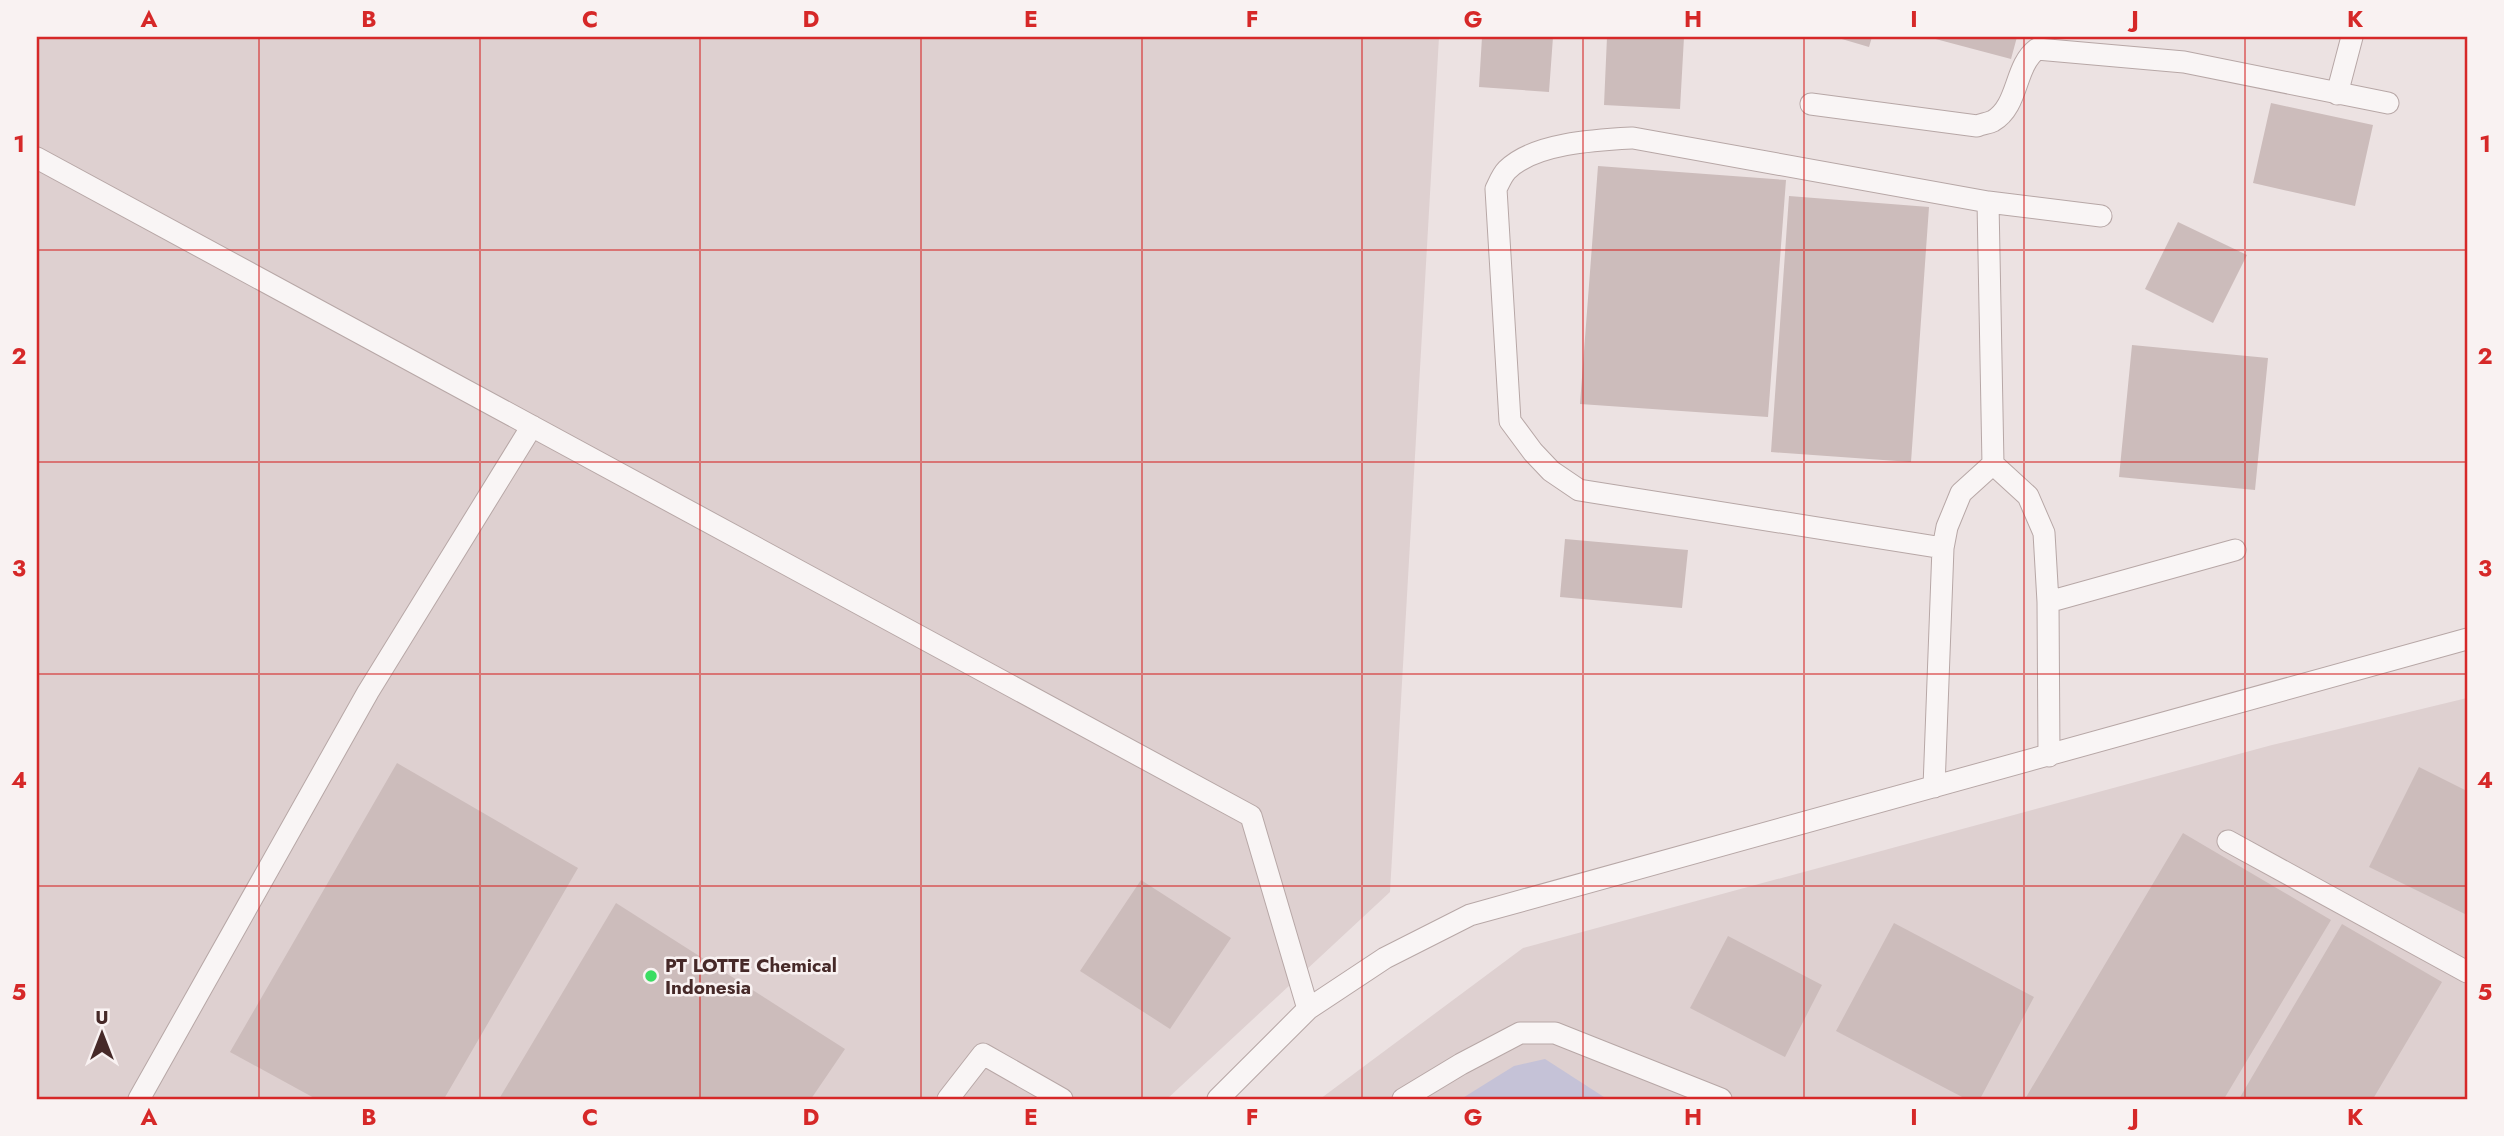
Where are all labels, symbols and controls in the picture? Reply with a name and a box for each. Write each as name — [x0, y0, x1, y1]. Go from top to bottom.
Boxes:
text: A — [140, 2, 158, 36]
text: B — [361, 2, 377, 36]
text: C — [582, 2, 598, 36]
text: D — [803, 2, 820, 36]
text: E — [1024, 2, 1038, 36]
text: F — [1246, 2, 1258, 36]
text: G — [1464, 2, 1482, 36]
text: H — [1684, 2, 1702, 36]
text: I — [1910, 2, 1918, 36]
text: J — [2127, 2, 2139, 36]
text: K — [2347, 2, 2364, 36]
text: 1 — [13, 127, 25, 161]
text: 1 — [2479, 127, 2491, 161]
text: 2 — [11, 339, 27, 373]
text: 2 — [2477, 339, 2493, 373]
text: 3 — [12, 551, 26, 585]
text: 3 — [2478, 551, 2492, 585]
text: 4 — [11, 763, 27, 797]
text: 4 — [2477, 763, 2493, 797]
place label: PT LOTTE Chemical Indonesia — [665, 952, 837, 1001]
marker: PT LOTTE Chemical Indonesia — [643, 968, 659, 984]
text: 5 — [12, 975, 26, 1009]
text: 5 — [2478, 975, 2492, 1009]
north arrow — [66, 1000, 136, 1070]
text: U — [95, 1004, 109, 1031]
text: A — [140, 1100, 158, 1134]
text: B — [361, 1100, 377, 1134]
text: C — [582, 1100, 598, 1134]
text: D — [803, 1100, 820, 1134]
text: E — [1024, 1100, 1038, 1134]
text: F — [1246, 1100, 1258, 1134]
text: G — [1464, 1100, 1482, 1134]
text: H — [1684, 1100, 1702, 1134]
text: I — [1910, 1100, 1918, 1134]
text: J — [2127, 1100, 2139, 1134]
text: K — [2347, 1100, 2364, 1134]

